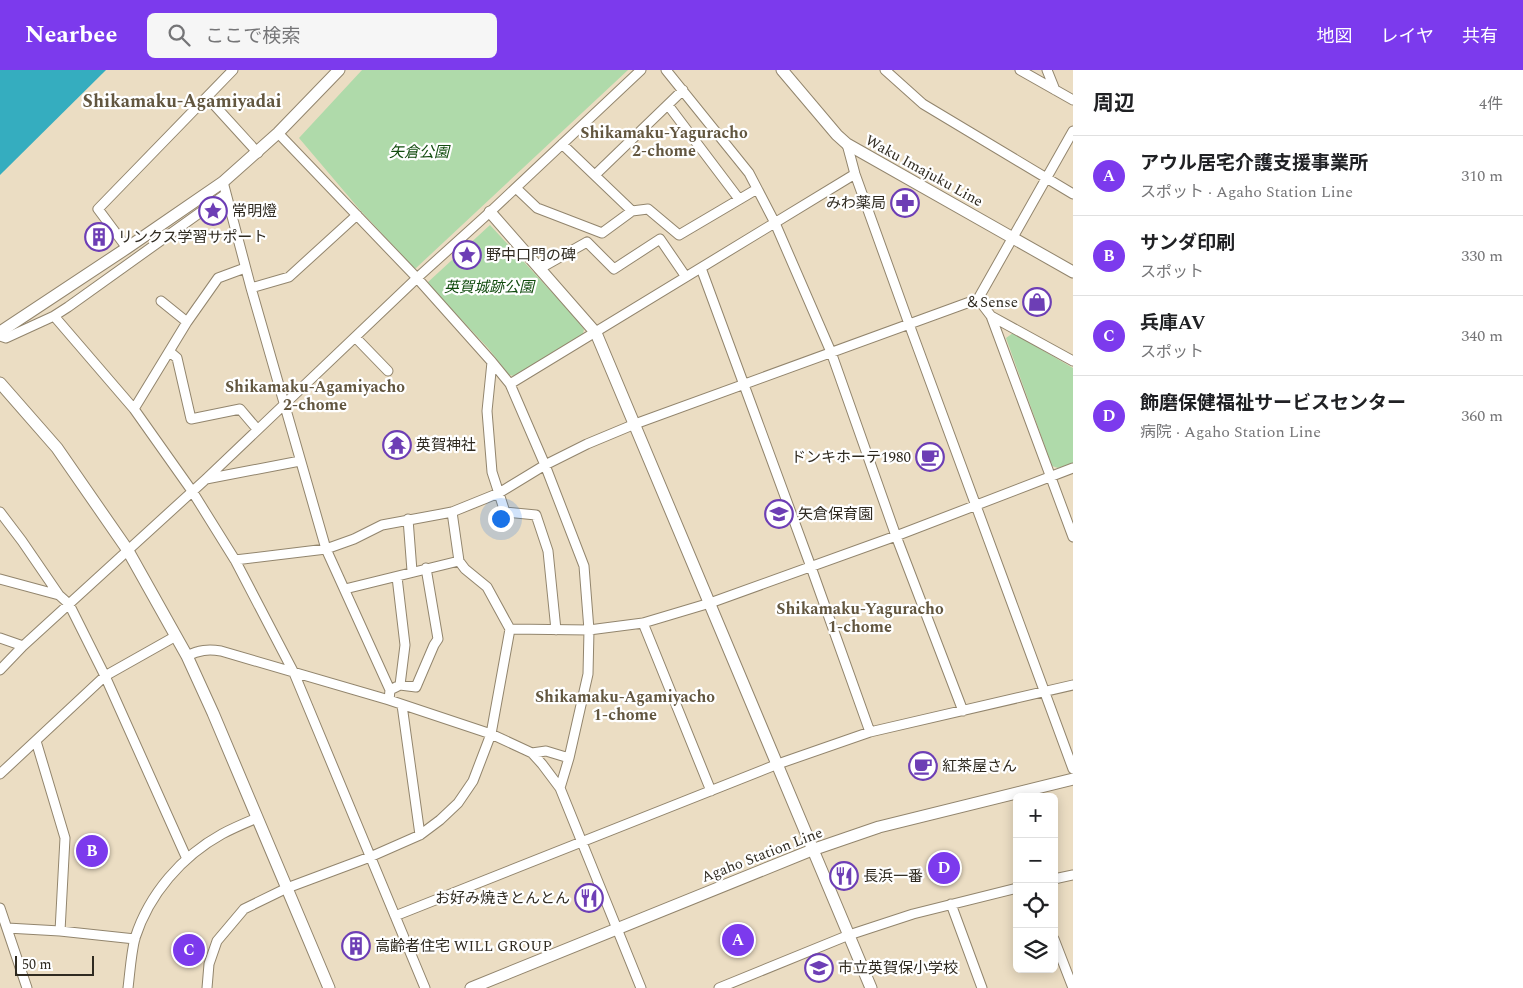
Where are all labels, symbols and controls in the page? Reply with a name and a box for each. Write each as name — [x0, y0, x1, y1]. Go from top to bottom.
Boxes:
search box — [147, 13, 497, 58]
text: Nearbee — [25, 17, 117, 53]
icon: search — [165, 21, 193, 49]
text: ここで検索 — [205, 22, 300, 51]
text: 地図 — [1317, 23, 1353, 50]
text: レイヤ — [1381, 23, 1434, 50]
text: 共有 — [1462, 23, 1498, 50]
district label: Shikamaku-Agamiyadai — [83, 88, 281, 115]
text: 周辺 — [1093, 88, 1135, 120]
text: 4件 — [1479, 92, 1503, 116]
district label: Shikamaku-Yaguracho 2-chome — [580, 121, 748, 163]
street label: Waku Imajuku Line — [861, 129, 987, 213]
park label: 矢倉公園 — [389, 141, 451, 164]
text: アウル居宅介護支援事業所 — [1140, 149, 1368, 178]
text: A — [1103, 164, 1115, 188]
text: 310 m — [1461, 164, 1503, 188]
text: スポット · Agaho Station Line — [1140, 180, 1353, 204]
pharmacy icon: みわ薬局 — [890, 188, 920, 218]
place label: みわ薬局 — [826, 192, 886, 215]
place icon: 常明燈 — [198, 196, 228, 226]
place label: 常明燈 — [232, 200, 277, 223]
building icon: リンクス学習サポート — [84, 222, 114, 252]
place label: リンクス学習サポート — [118, 226, 268, 249]
text: サンダ印刷 — [1140, 229, 1235, 258]
place icon: 野中口門の碑 — [452, 240, 482, 270]
place label: 野中口門の碑 — [486, 244, 576, 267]
text: B — [1103, 244, 1115, 268]
text: 330 m — [1461, 244, 1503, 268]
text: スポット — [1140, 260, 1204, 284]
park label: 英賀城跡公園 — [444, 276, 536, 299]
shop icon: ＆Sense — [1022, 287, 1052, 317]
place label: ＆Sense — [965, 291, 1018, 314]
text: 兵庫AV — [1140, 309, 1205, 338]
text: C — [1103, 324, 1115, 348]
text: 340 m — [1461, 324, 1503, 348]
text: スポット — [1140, 340, 1204, 364]
district label: Shikamaku-Agamiyacho 2-chome — [225, 375, 405, 417]
text: 飾磨保健福祉サービスセンター — [1140, 389, 1406, 418]
text: D — [1103, 404, 1115, 428]
text: 360 m — [1461, 404, 1503, 428]
text: 病院 · Agaho Station Line — [1140, 420, 1321, 444]
temple icon: 英賀神社 — [382, 430, 412, 460]
place label: 英賀神社 — [416, 434, 476, 457]
cafe icon: ドンキホーテ1980 — [915, 442, 945, 472]
place label: ドンキホーテ1980 — [791, 446, 911, 469]
school or university icon: 矢倉保育園 — [764, 499, 794, 529]
place label: 矢倉保育園 — [798, 503, 873, 526]
your location — [488, 506, 514, 532]
district label: Shikamaku-Yaguracho 1-chome — [776, 597, 944, 639]
district label: Shikamaku-Agamiyacho 1-chome — [535, 685, 715, 727]
cafe icon: 紅茶屋さん — [908, 751, 938, 781]
place label: 紅茶屋さん — [942, 755, 1017, 778]
map controls — [1013, 793, 1058, 973]
button: + — [1013, 793, 1058, 838]
street label: Agaho Station Line — [698, 821, 826, 889]
pin: B — [76, 832, 108, 870]
button: − — [1013, 838, 1058, 883]
pin: D — [928, 849, 960, 887]
restaurant icon: 長浜一番 — [829, 861, 859, 891]
place label: 長浜一番 — [863, 865, 923, 888]
restaurant icon: お好み焼きとんとん — [574, 883, 604, 913]
button: locate — [1013, 883, 1058, 928]
place label: お好み焼きとんとん — [435, 887, 570, 910]
pin: A — [722, 921, 754, 959]
button: layers — [1013, 928, 1058, 973]
pin: C — [173, 931, 205, 969]
building icon: 高齢者住宅 WILL GROUP — [341, 931, 371, 961]
place label: 高齢者住宅 WILL GROUP — [375, 935, 552, 958]
scale bar — [15, 953, 94, 976]
school or university icon: 市立英賀保小学校 — [804, 953, 834, 983]
text: 50 m — [22, 954, 52, 975]
place label: 市立英賀保小学校 — [838, 957, 958, 980]

